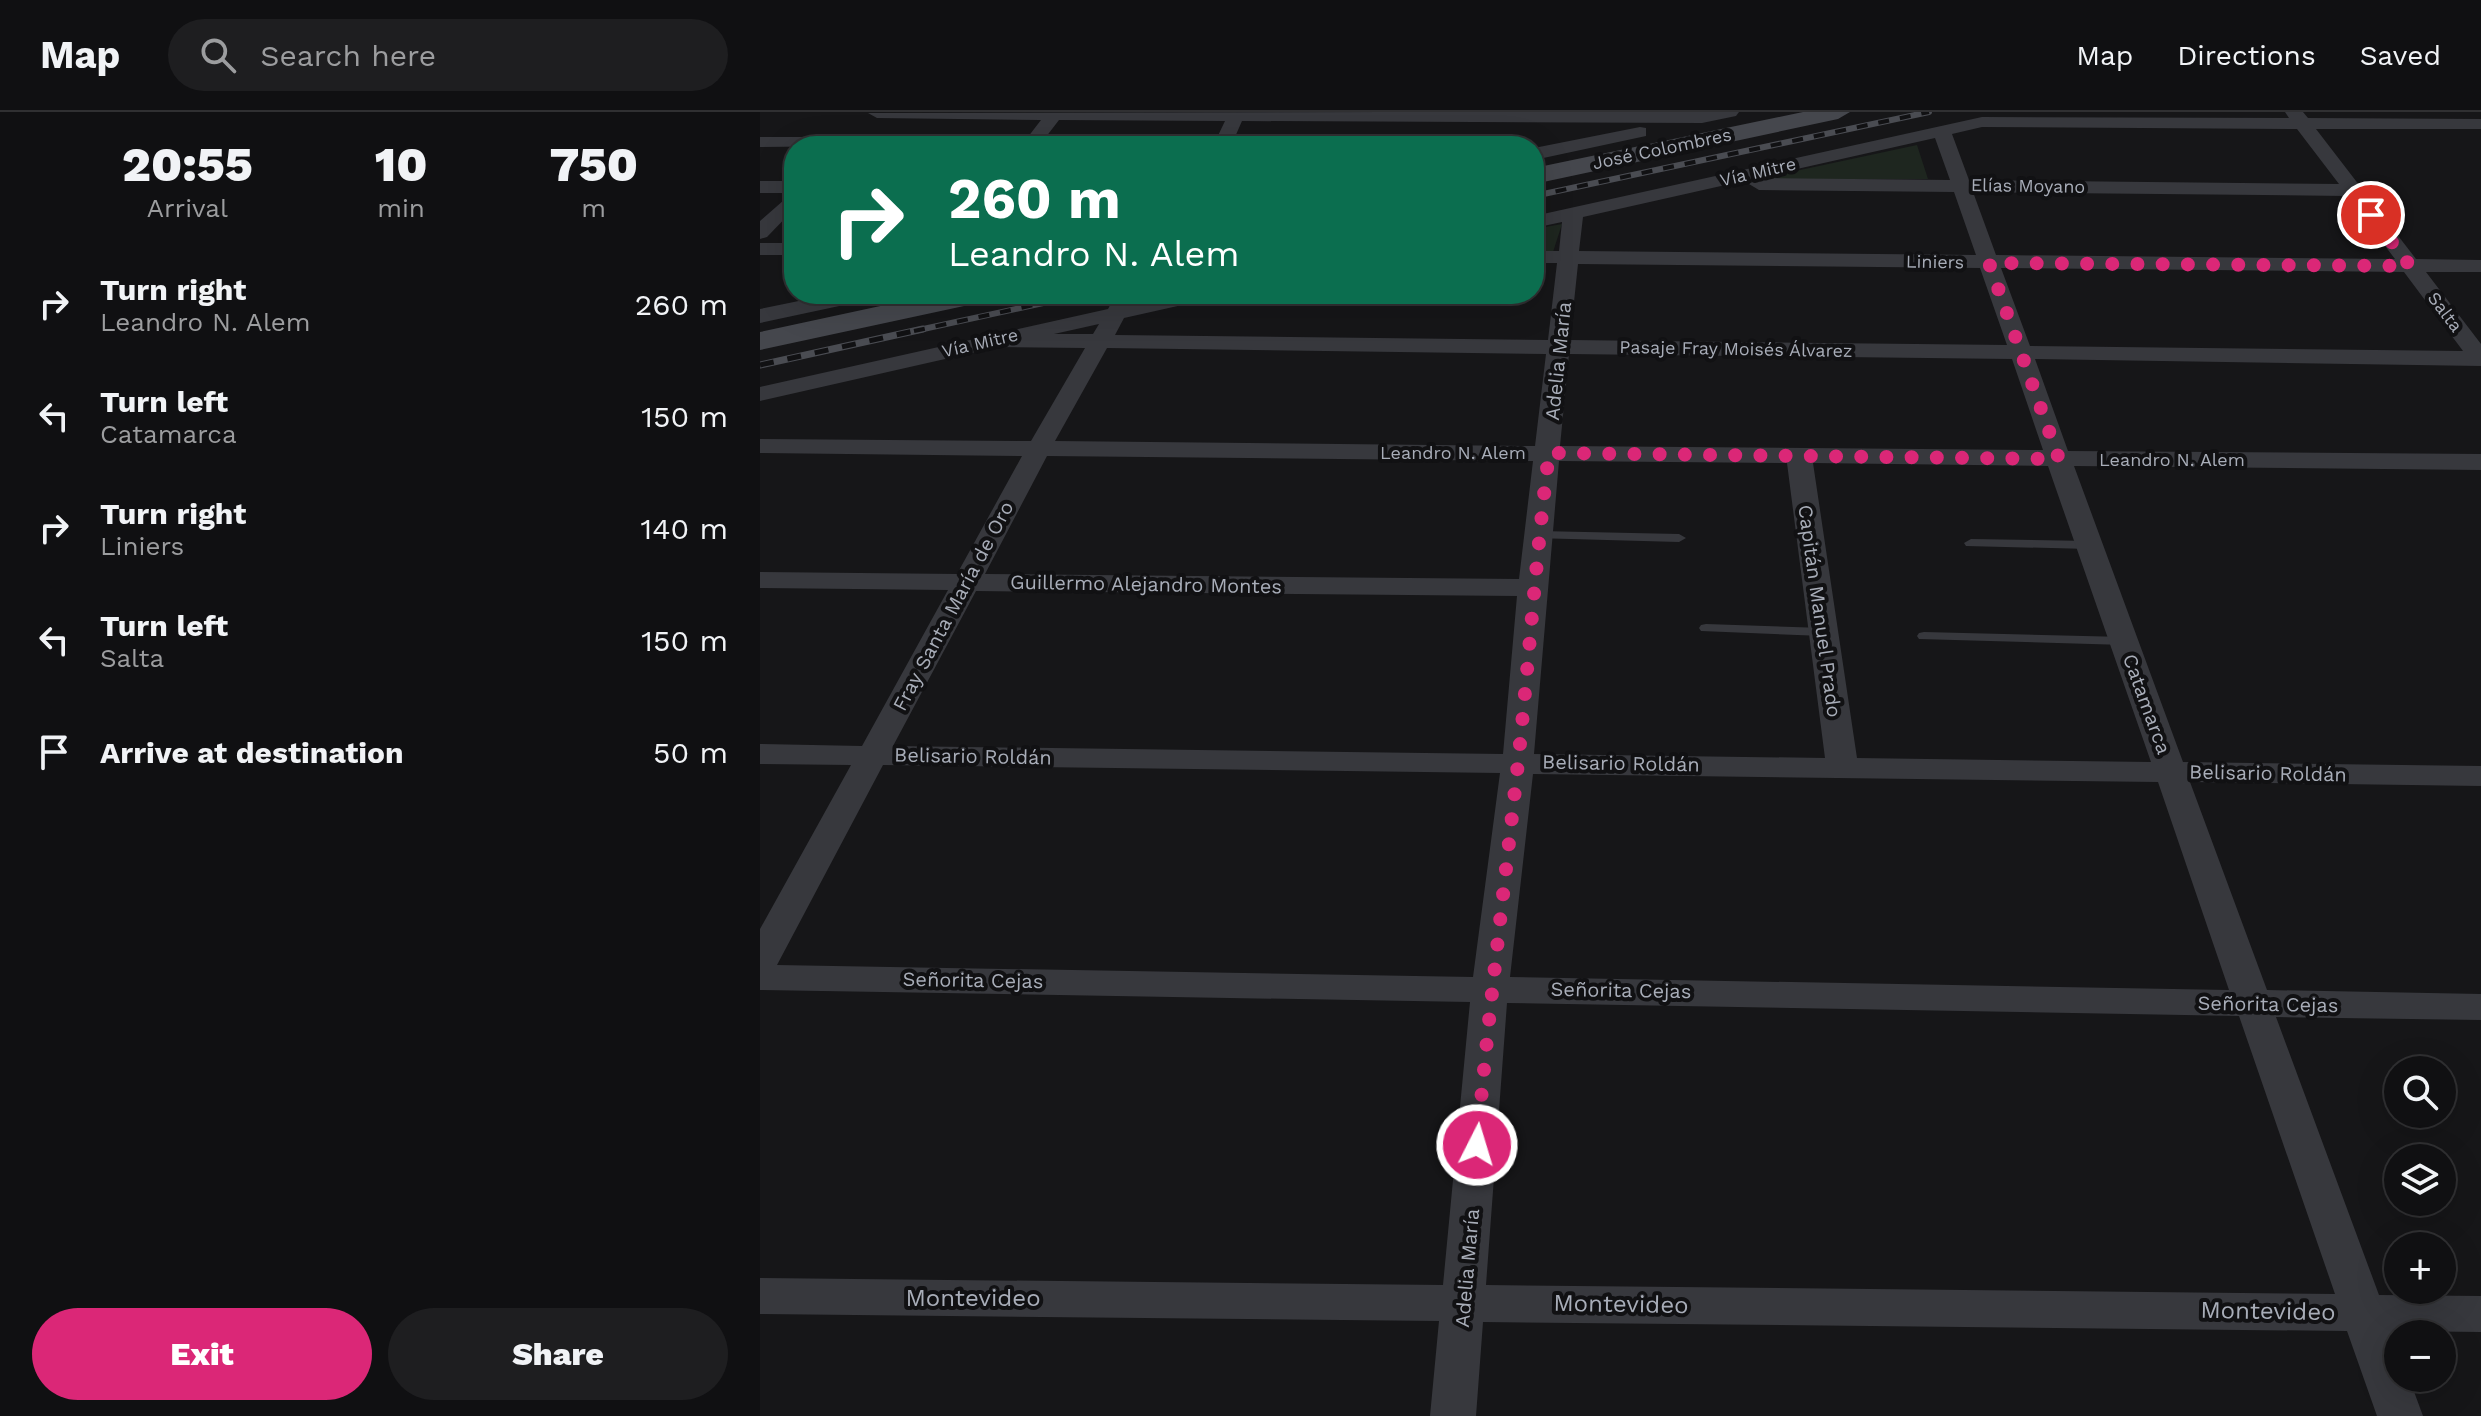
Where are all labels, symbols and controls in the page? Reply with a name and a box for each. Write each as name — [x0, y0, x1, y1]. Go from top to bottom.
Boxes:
search box — [168, 19, 728, 91]
text: Map — [40, 33, 120, 77]
icon: search — [196, 33, 240, 77]
text: Search here — [260, 38, 436, 73]
text: Map — [2076, 39, 2133, 72]
text: Directions — [2177, 39, 2316, 72]
text: Saved — [2360, 39, 2441, 72]
street label: José Colombres — [1590, 124, 1733, 174]
text: 20:55 — [122, 136, 253, 193]
text: 10 — [375, 136, 427, 193]
text: 750 — [549, 136, 638, 193]
street label: Vía Mitre — [1718, 153, 1798, 190]
text: 260 m — [948, 166, 1121, 232]
icon: right — [816, 168, 920, 272]
street label: Elías Moyano — [1971, 174, 2085, 197]
pin — [2337, 181, 2405, 249]
text: Arrival — [147, 193, 228, 223]
text: min — [377, 193, 425, 223]
text: m — [581, 193, 606, 223]
icon: arrive — [2349, 193, 2393, 237]
text: Leandro N. Alem — [948, 233, 1240, 275]
street label: Liniers — [1906, 250, 1964, 273]
text: Turn right — [100, 272, 246, 307]
icon: right — [32, 282, 76, 326]
text: 260 m — [635, 287, 728, 322]
street label: Salta — [2424, 288, 2467, 336]
street label: Adelia María — [1540, 300, 1576, 422]
text: Leandro N. Alem — [100, 307, 311, 337]
street label: Vía Mitre — [940, 324, 1020, 361]
street label: Pasaje Fray Moisés Álvarez — [1619, 336, 1853, 361]
text: Turn left — [100, 384, 228, 419]
icon: left — [32, 394, 76, 438]
text: 150 m — [641, 399, 728, 434]
text: Catamarca — [100, 419, 237, 449]
street label: Leandro N. Alem — [1380, 442, 1526, 463]
street label: Leandro N. Alem — [2099, 449, 2245, 470]
text: Turn right — [100, 496, 246, 531]
street label: Fray Santa María de Oro — [887, 497, 1019, 715]
street label: Capitán Manuel Prado — [1793, 503, 1847, 719]
icon: right — [32, 506, 76, 550]
text: 140 m — [640, 511, 728, 546]
text: Liniers — [100, 531, 184, 561]
street label: Guillermo Alejandro Montes — [1010, 570, 1282, 598]
text: Turn left — [100, 608, 228, 643]
icon: left — [32, 618, 76, 662]
text: 150 m — [641, 623, 728, 658]
text: Salta — [100, 643, 164, 673]
street label: Catamarca — [2118, 651, 2176, 757]
icon: arrive — [32, 730, 76, 774]
text: Arrive at destination — [100, 735, 404, 770]
text: 50 m — [653, 735, 728, 770]
street label: Belisario Roldán — [894, 743, 1052, 769]
street label: Belisario Roldán — [1542, 750, 1700, 776]
street label: Belisario Roldán — [2189, 760, 2347, 786]
street label: Señorita Cejas — [902, 967, 1044, 993]
street label: Señorita Cejas — [1550, 977, 1692, 1003]
street label: Señorita Cejas — [2197, 991, 2339, 1017]
map controls — [2384, 1056, 2456, 1392]
button: search — [2384, 1056, 2456, 1128]
position arrow — [1435, 1103, 1519, 1187]
button: layers — [2384, 1144, 2456, 1216]
street label: Adelia María — [1450, 1208, 1484, 1328]
button: + — [2384, 1232, 2456, 1304]
street label: Montevideo — [905, 1284, 1041, 1312]
street label: Montevideo — [1553, 1289, 1689, 1319]
street label: Montevideo — [2200, 1296, 2336, 1326]
button: Exit — [32, 1308, 372, 1400]
button: Share — [388, 1308, 728, 1400]
button: − — [2384, 1320, 2456, 1392]

